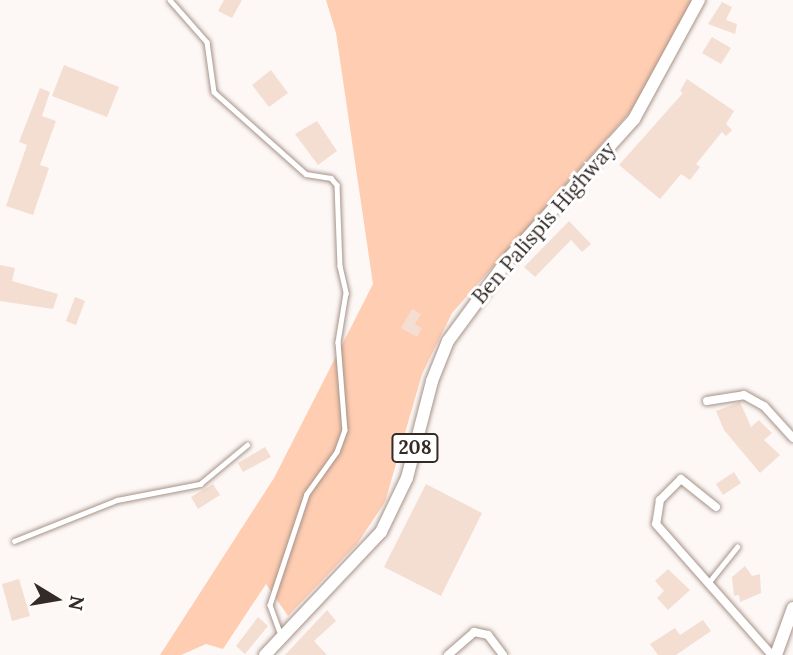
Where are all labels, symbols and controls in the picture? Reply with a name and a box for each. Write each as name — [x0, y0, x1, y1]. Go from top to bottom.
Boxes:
street label: Ben Palispis Highway — [467, 137, 621, 309]
road number: 208 — [390, 432, 440, 463]
north arrow — [21, 564, 91, 634]
text: N — [63, 594, 90, 613]

